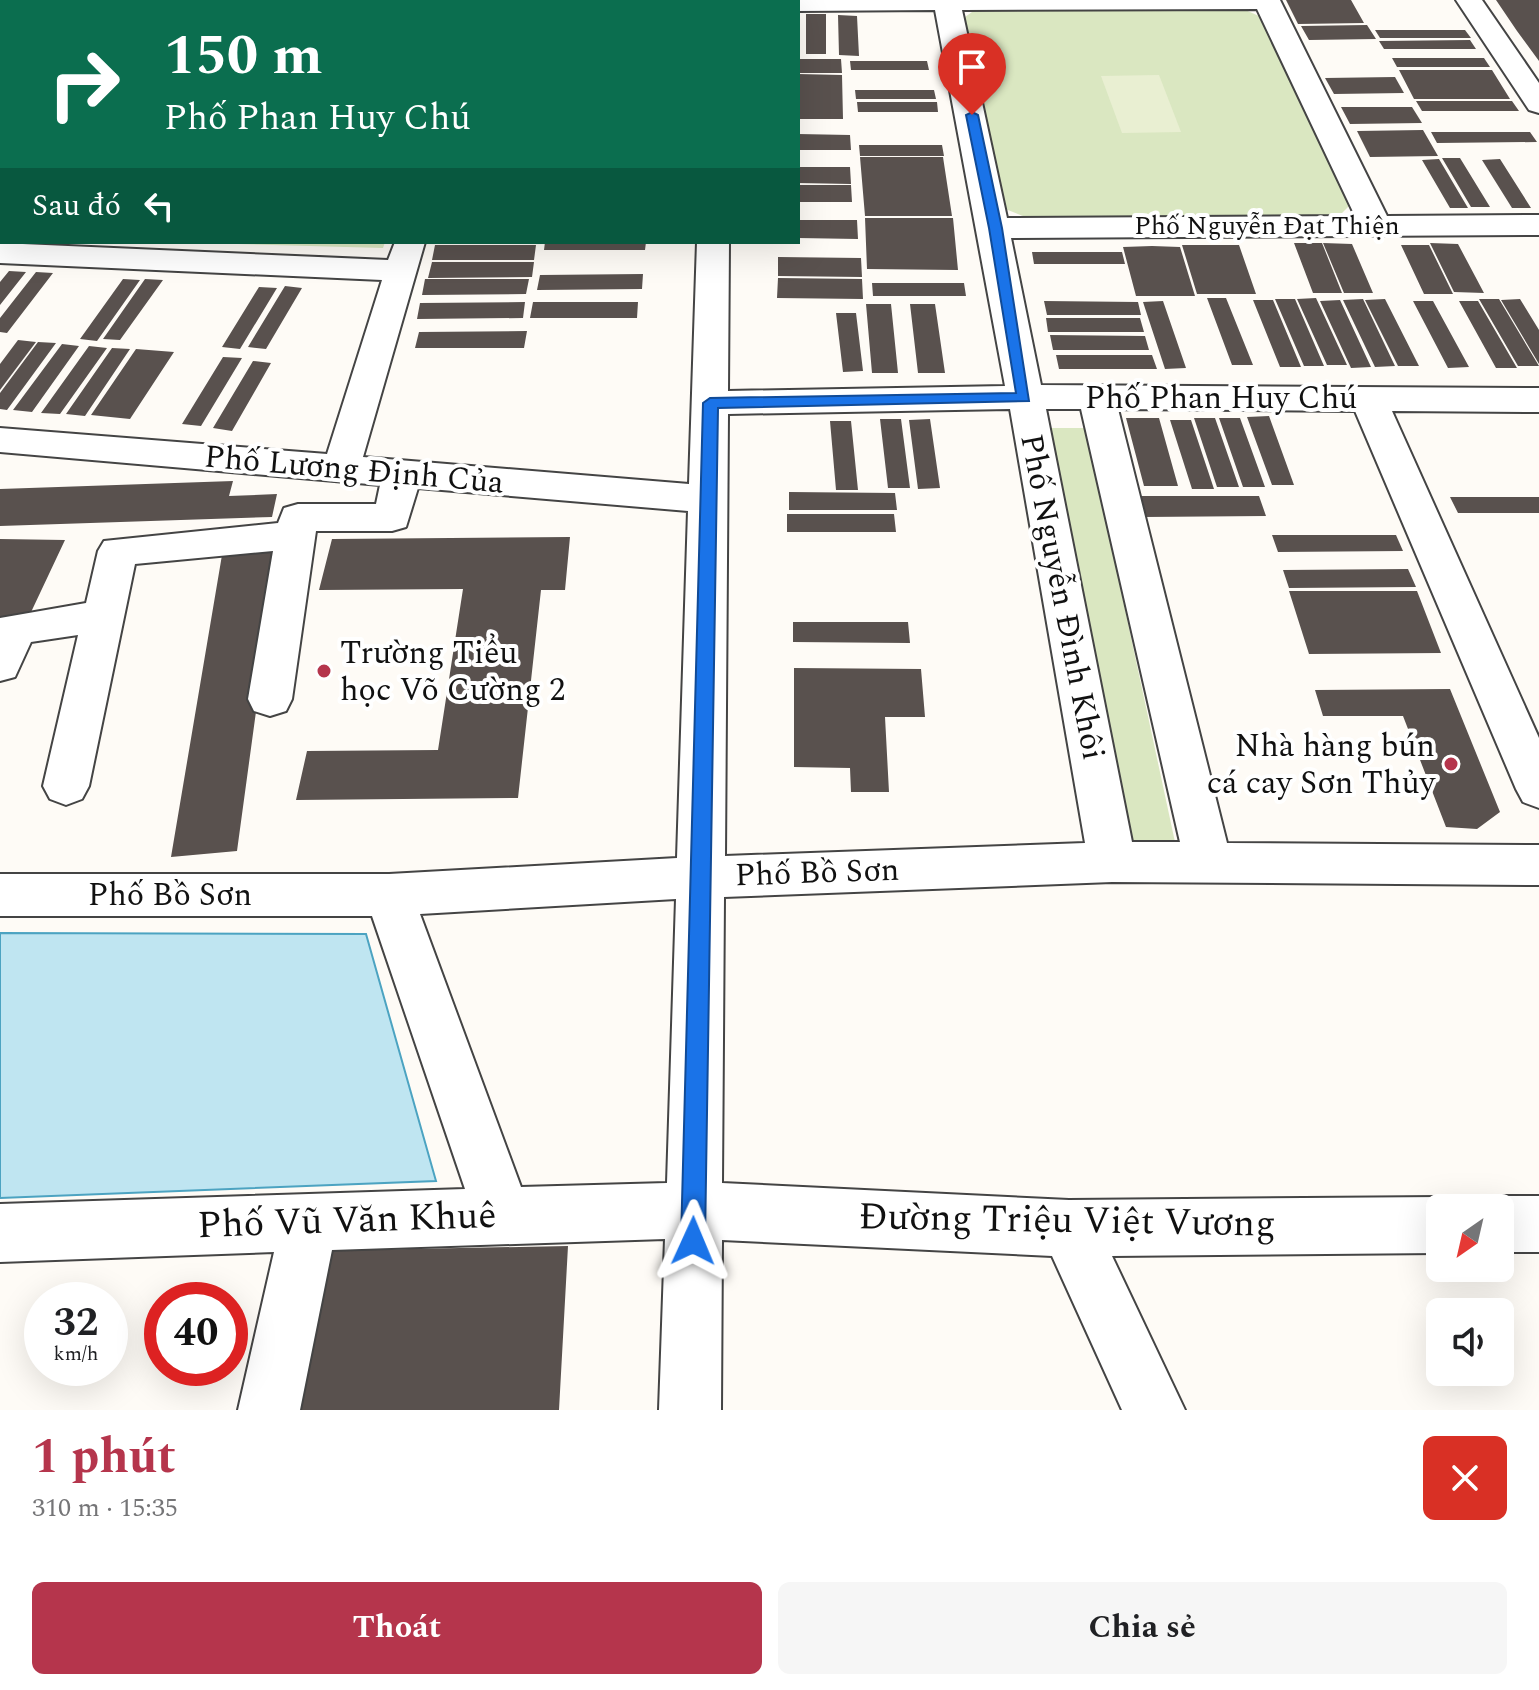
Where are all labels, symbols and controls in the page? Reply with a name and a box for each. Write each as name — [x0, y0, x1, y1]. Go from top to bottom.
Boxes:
text: 150 m — [164, 14, 323, 99]
icon: right — [32, 32, 136, 136]
pin — [938, 33, 1006, 115]
icon: arrive — [950, 45, 994, 89]
text: Phố Phan Huy Chú — [164, 91, 471, 146]
text: Sau đó — [32, 183, 121, 229]
icon: left — [137, 184, 181, 228]
street label: Phố Nguyễn Đạt Thiện — [1134, 206, 1400, 246]
street label: Phố Phan Huy Chú — [1085, 374, 1357, 423]
street label: Phố Nguyễn Đình Khôi — [1006, 430, 1118, 764]
street label: Phố Lương Định Của — [202, 432, 506, 508]
place label: Trường Tiểu học Võ Cường 2 — [340, 629, 565, 715]
marker: Trường Tiểu học Võ Cường 2 — [315, 662, 333, 680]
place label: Nhà hàng bún cá cay Sơn Thủy — [1207, 722, 1437, 808]
marker: Nhà hàng bún cá cay Sơn Thủy — [1442, 755, 1460, 773]
street label: Phố Bồ Sơn — [734, 846, 900, 900]
street label: Phố Bồ Sơn — [88, 871, 252, 920]
street label: Phố Vũ Văn Khuê — [196, 1187, 498, 1255]
street label: Đường Triệu Việt Vương — [858, 1188, 1276, 1254]
north arrow — [1426, 1194, 1514, 1282]
map controls — [1426, 1194, 1514, 1386]
position arrow — [651, 1199, 735, 1283]
speed limit sign: 40 — [144, 1282, 248, 1386]
text: 32 — [54, 1293, 98, 1354]
button: sound — [1426, 1298, 1514, 1386]
text: km/h — [54, 1339, 99, 1369]
text: 1 phút — [32, 1421, 176, 1494]
button: close — [1423, 1436, 1507, 1520]
text: 310 m · 15:35 — [32, 1488, 178, 1528]
button: Thoát — [32, 1582, 762, 1674]
button: Chia sẻ — [778, 1582, 1507, 1674]

